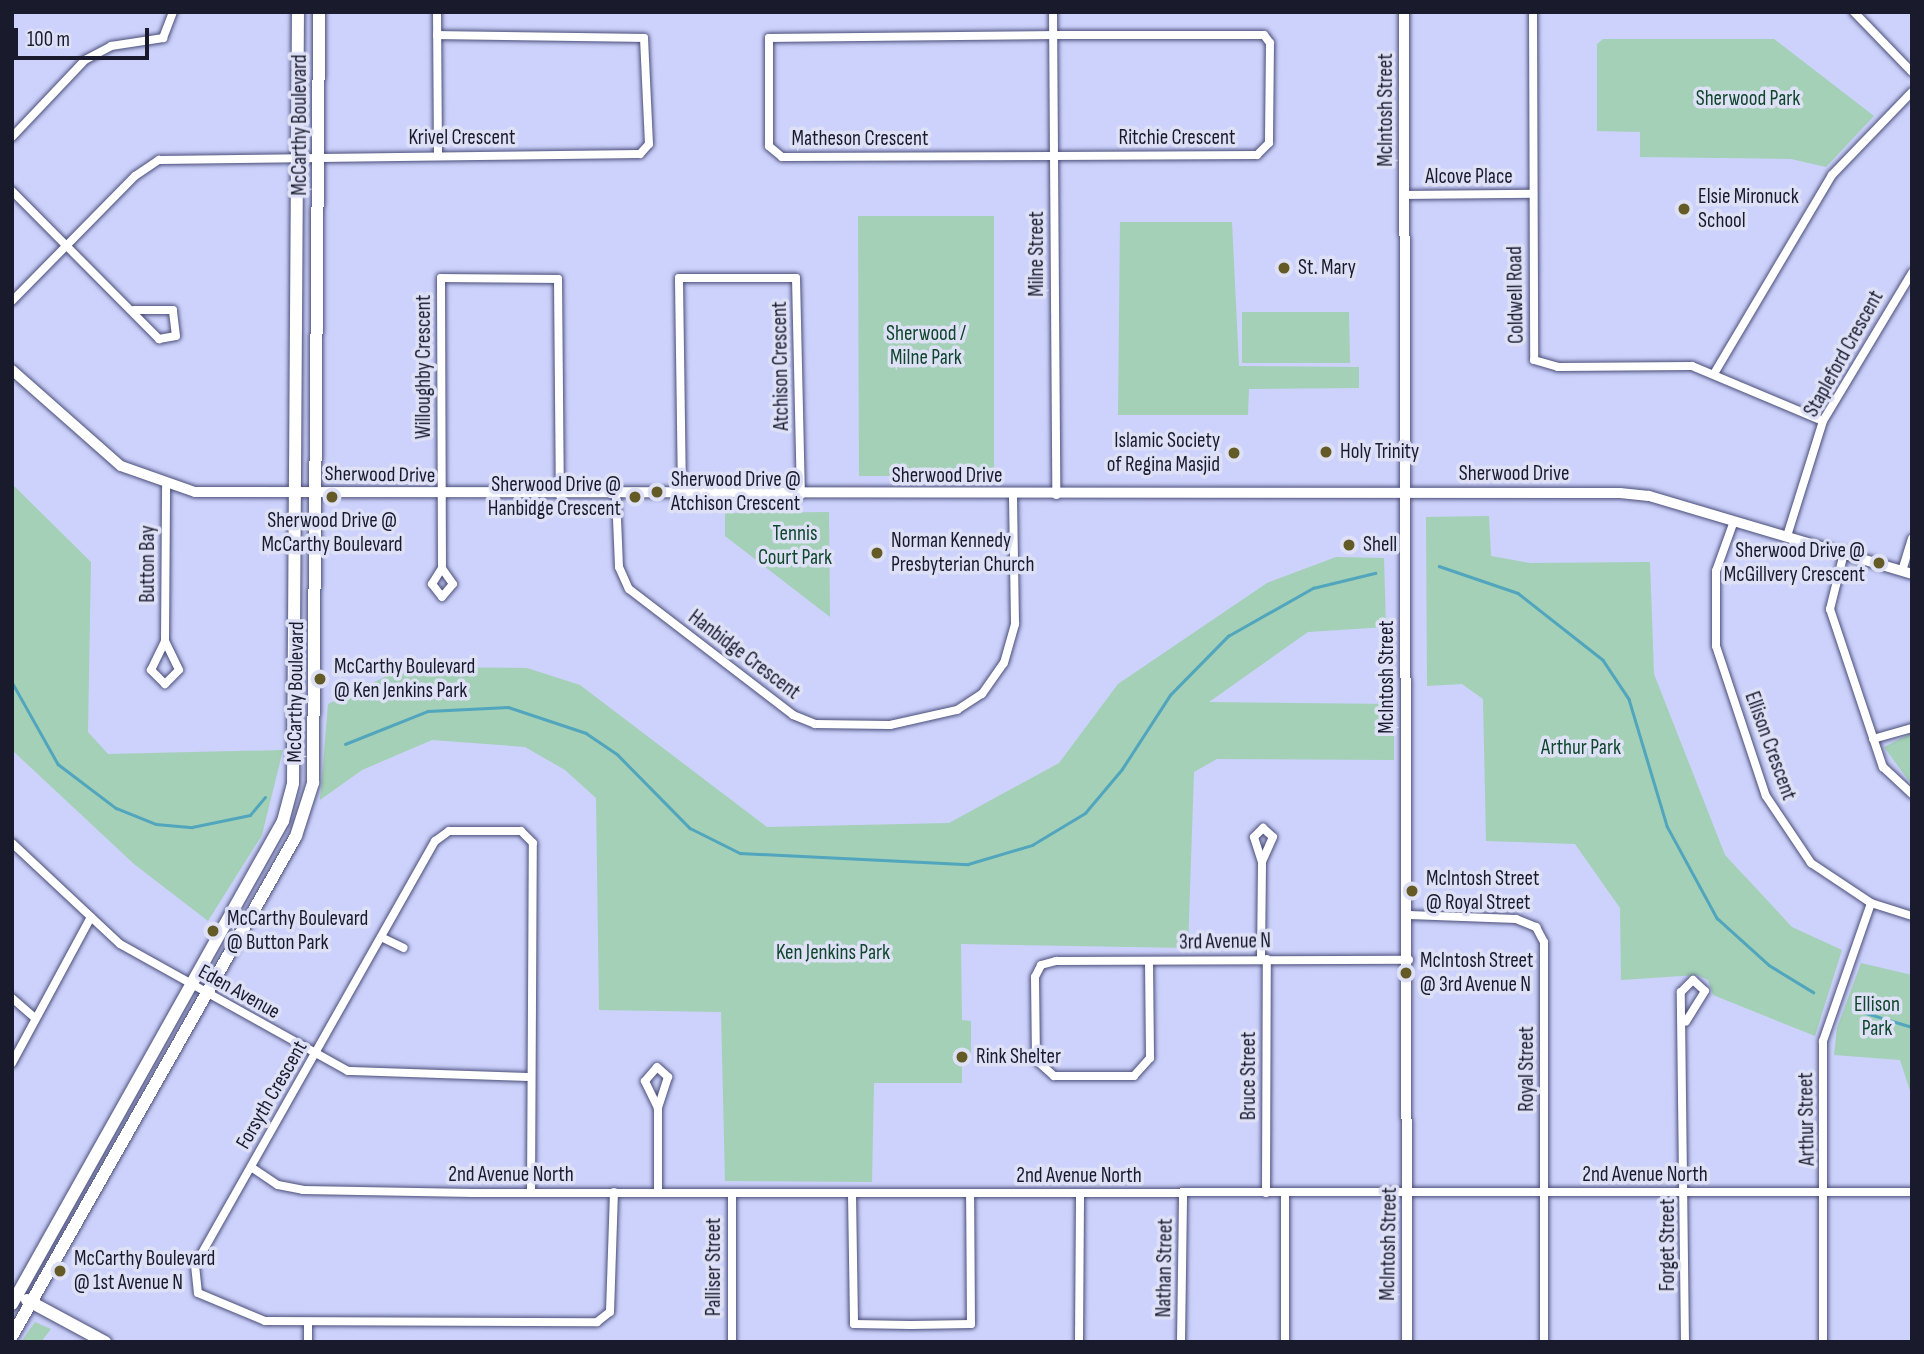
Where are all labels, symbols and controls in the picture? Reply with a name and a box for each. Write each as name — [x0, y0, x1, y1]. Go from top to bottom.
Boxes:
scale bar — [18, 14, 152, 58]
text: 100 m — [27, 27, 70, 52]
street label: McIntosh Street — [1373, 53, 1399, 167]
street label: McCarthy Boulevard — [287, 54, 313, 196]
park label: Sherwood Park — [1696, 86, 1800, 112]
street label: Krivel Crescent — [408, 125, 516, 151]
street label: Ritchie Crescent — [1119, 125, 1235, 151]
street label: Matheson Crescent — [791, 126, 929, 152]
street label: Alcove Place — [1425, 164, 1513, 190]
place label: Elsie Mironuck School — [1698, 184, 1799, 234]
marker: Elsie Mironuck School — [1676, 201, 1692, 217]
street label: Milne Street — [1024, 211, 1050, 297]
street label: Coldwell Road — [1503, 246, 1529, 344]
place label: St. Mary — [1298, 255, 1356, 281]
marker: St. Mary — [1276, 260, 1292, 276]
street label: Stapleford Crescent — [1799, 286, 1889, 422]
street label: Willoughby Crescent — [411, 295, 437, 439]
street label: Atchison Crescent — [767, 301, 795, 431]
park label: Sherwood / Milne Park — [886, 321, 966, 371]
place label: Islamic Society of Regina Masjid — [1107, 428, 1220, 478]
place label: Holy Trinity — [1340, 439, 1419, 465]
marker: Holy Trinity — [1318, 444, 1334, 460]
marker: Islamic Society of Regina Masjid — [1226, 445, 1242, 461]
street label: Sherwood Drive — [324, 461, 436, 489]
street label: Sherwood Drive — [1459, 461, 1569, 487]
street label: Sherwood Drive — [892, 463, 1002, 489]
place label: Sherwood Drive @ Atchison Crescent — [671, 467, 801, 517]
place label: Sherwood Drive @ Hanbidge Crescent — [488, 472, 621, 522]
marker: Sherwood Drive @ Atchison Crescent — [649, 484, 665, 500]
marker: Sherwood Drive @ McCarthy Boulevard — [324, 489, 340, 505]
marker: Sherwood Drive @ Hanbidge Crescent — [627, 489, 643, 505]
place label: Sherwood Drive @ McCarthy Boulevard — [261, 508, 403, 558]
park label: Tennis Court Park — [758, 521, 832, 571]
street label: Button Bay — [135, 525, 161, 603]
place label: Norman Kennedy Presbyterian Church — [891, 528, 1034, 578]
place label: Shell — [1363, 532, 1397, 558]
marker: Shell — [1341, 537, 1357, 553]
place label: Sherwood Drive @ McGillvery Crescent — [1724, 538, 1865, 588]
marker: Norman Kennedy Presbyterian Church — [869, 545, 885, 561]
marker: Sherwood Drive @ McGillvery Crescent — [1871, 555, 1887, 571]
street label: Hanbidge Crescent — [683, 605, 805, 705]
street label: McIntosh Street — [1374, 620, 1400, 734]
street label: McCarthy Boulevard — [282, 621, 310, 763]
place label: McCarthy Boulevard @ Ken Jenkins Park — [334, 654, 475, 704]
marker: McCarthy Boulevard @ Ken Jenkins Park — [312, 671, 328, 687]
street label: Ellison Crescent — [1739, 688, 1801, 804]
park label: Arthur Park — [1541, 735, 1621, 761]
place label: McIntosh Street @ Royal Street — [1426, 866, 1539, 916]
marker: McIntosh Street @ Royal Street — [1404, 883, 1420, 899]
place label: McCarthy Boulevard @ Button Park — [227, 906, 368, 956]
marker: McCarthy Boulevard @ Button Park — [205, 923, 221, 939]
street label: 3rd Avenue N — [1179, 929, 1271, 955]
park label: Ken Jenkins Park — [776, 940, 890, 966]
place label: McIntosh Street @ 3rd Avenue N — [1420, 948, 1533, 998]
street label: Eden Avenue — [194, 959, 284, 1025]
marker: McIntosh Street @ 3rd Avenue N — [1398, 965, 1414, 981]
park label: Ellison Park — [1854, 992, 1900, 1042]
street label: Royal Street — [1514, 1026, 1540, 1112]
street label: Bruce Street — [1236, 1032, 1262, 1120]
street label: Forsyth Crescent — [231, 1036, 313, 1154]
place label: Rink Shelter — [976, 1044, 1061, 1070]
marker: Rink Shelter — [954, 1049, 970, 1065]
street label: Arthur Street — [1794, 1072, 1820, 1166]
street label: 2nd Avenue North — [448, 1162, 574, 1188]
street label: 2nd Avenue North — [1582, 1162, 1708, 1188]
street label: 2nd Avenue North — [1016, 1163, 1142, 1189]
street label: McIntosh Street — [1375, 1187, 1403, 1301]
street label: Forget Street — [1655, 1199, 1681, 1291]
street label: Palliser Street — [701, 1218, 727, 1316]
street label: Nathan Street — [1152, 1218, 1178, 1318]
place label: McCarthy Boulevard @ 1st Avenue N — [74, 1246, 215, 1296]
marker: McCarthy Boulevard @ 1st Avenue N — [52, 1263, 68, 1279]

